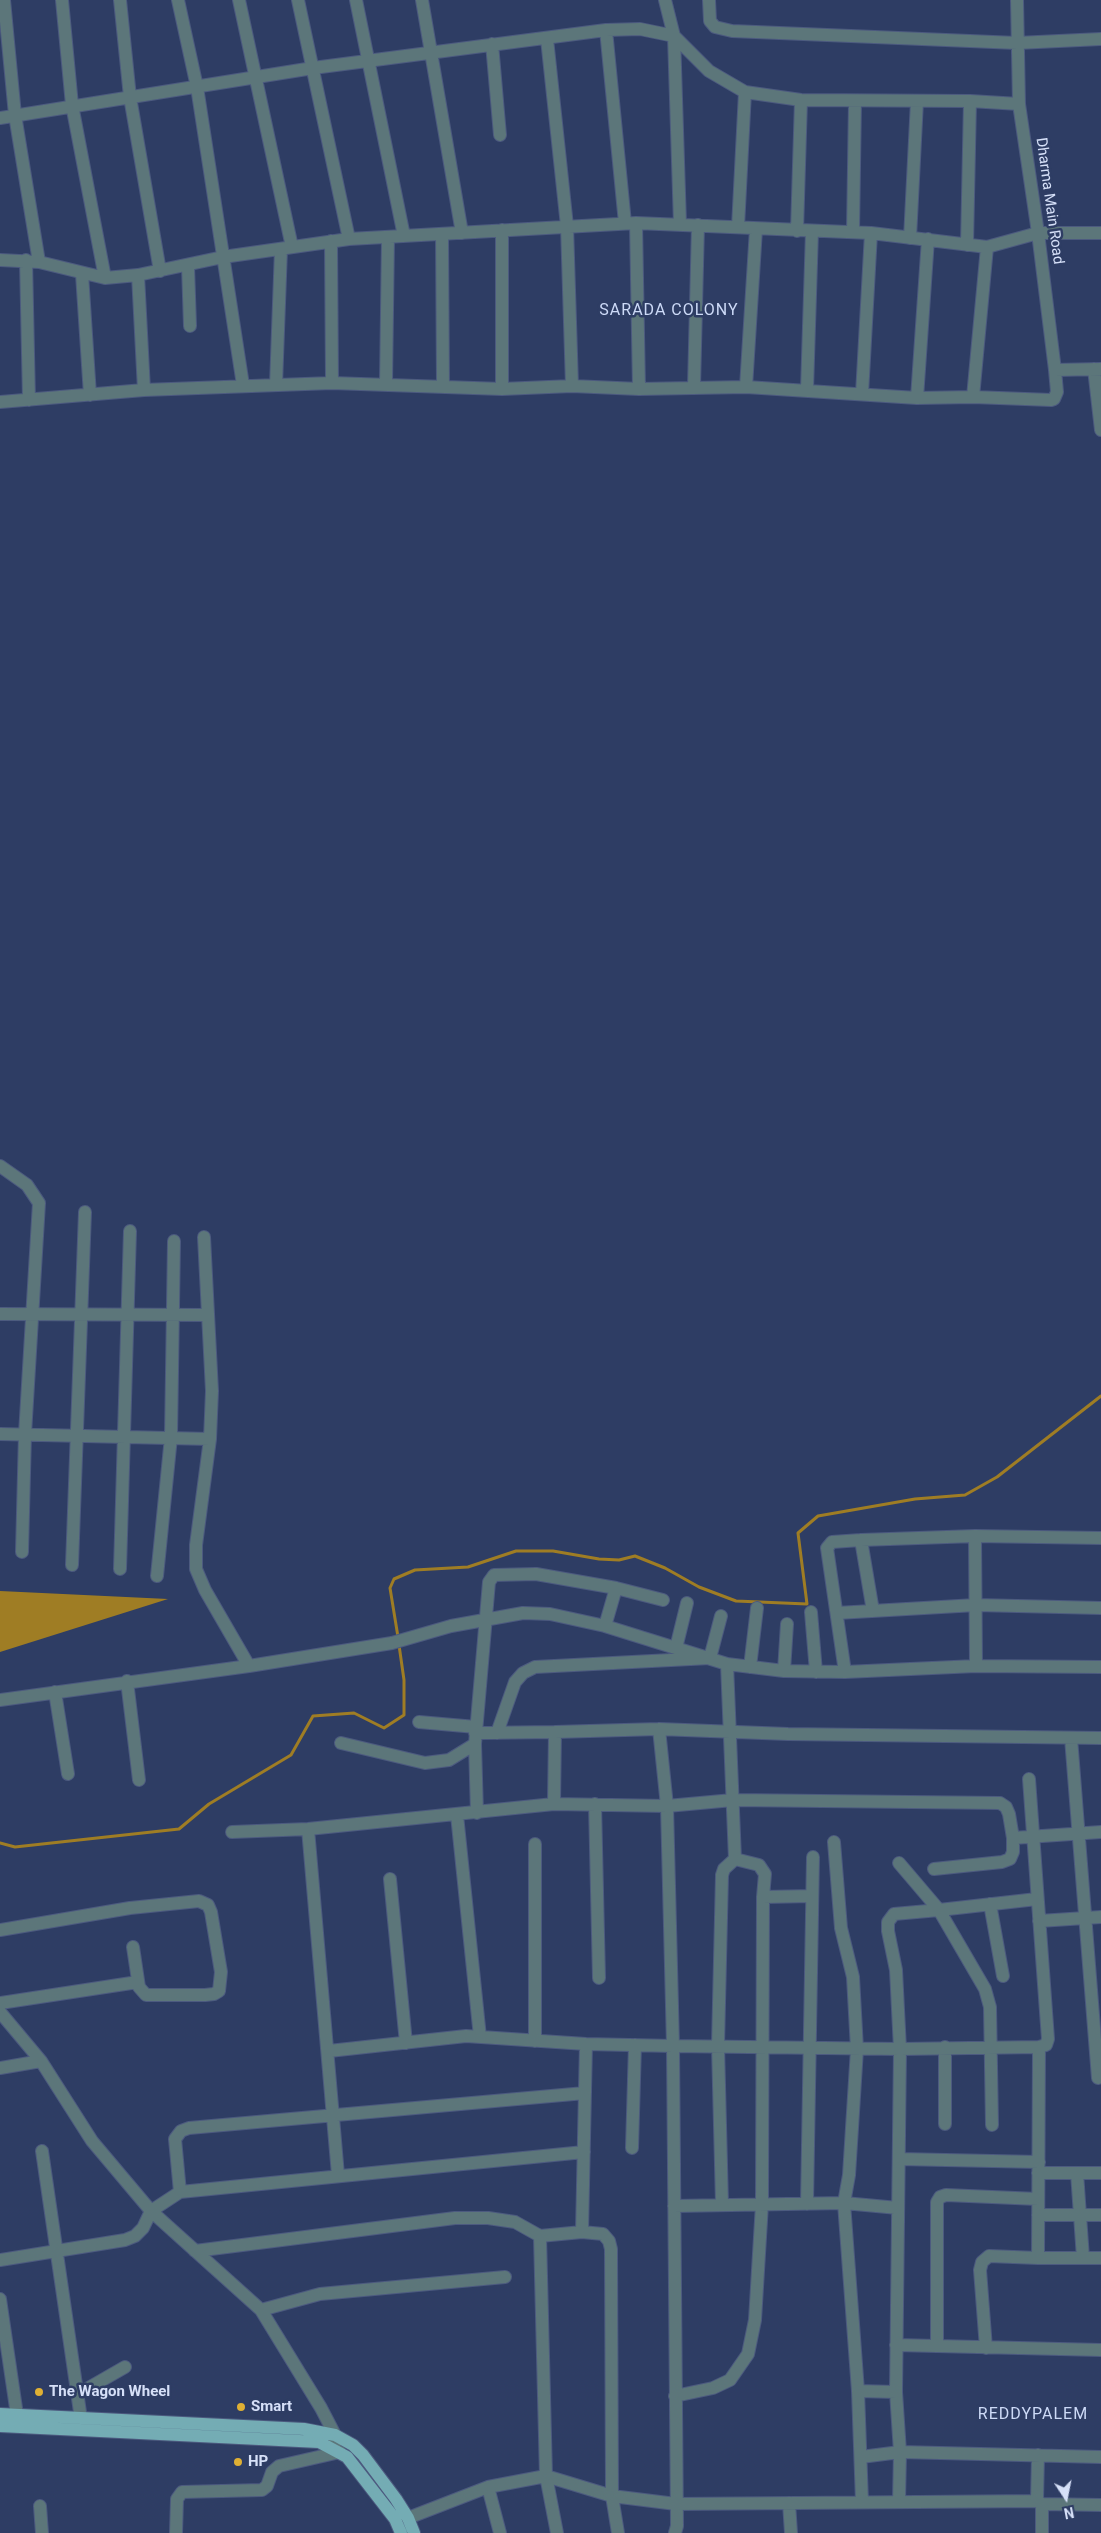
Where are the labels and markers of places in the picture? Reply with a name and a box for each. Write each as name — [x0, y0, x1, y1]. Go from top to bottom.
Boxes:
place label: The Wagon Wheel — [49, 2383, 170, 2401]
marker: The Wagon Wheel — [33, 2386, 45, 2398]
place label: Smart — [251, 2398, 292, 2416]
marker: Smart — [235, 2401, 247, 2413]
place label: HP — [248, 2453, 268, 2471]
marker: HP — [232, 2456, 244, 2468]

